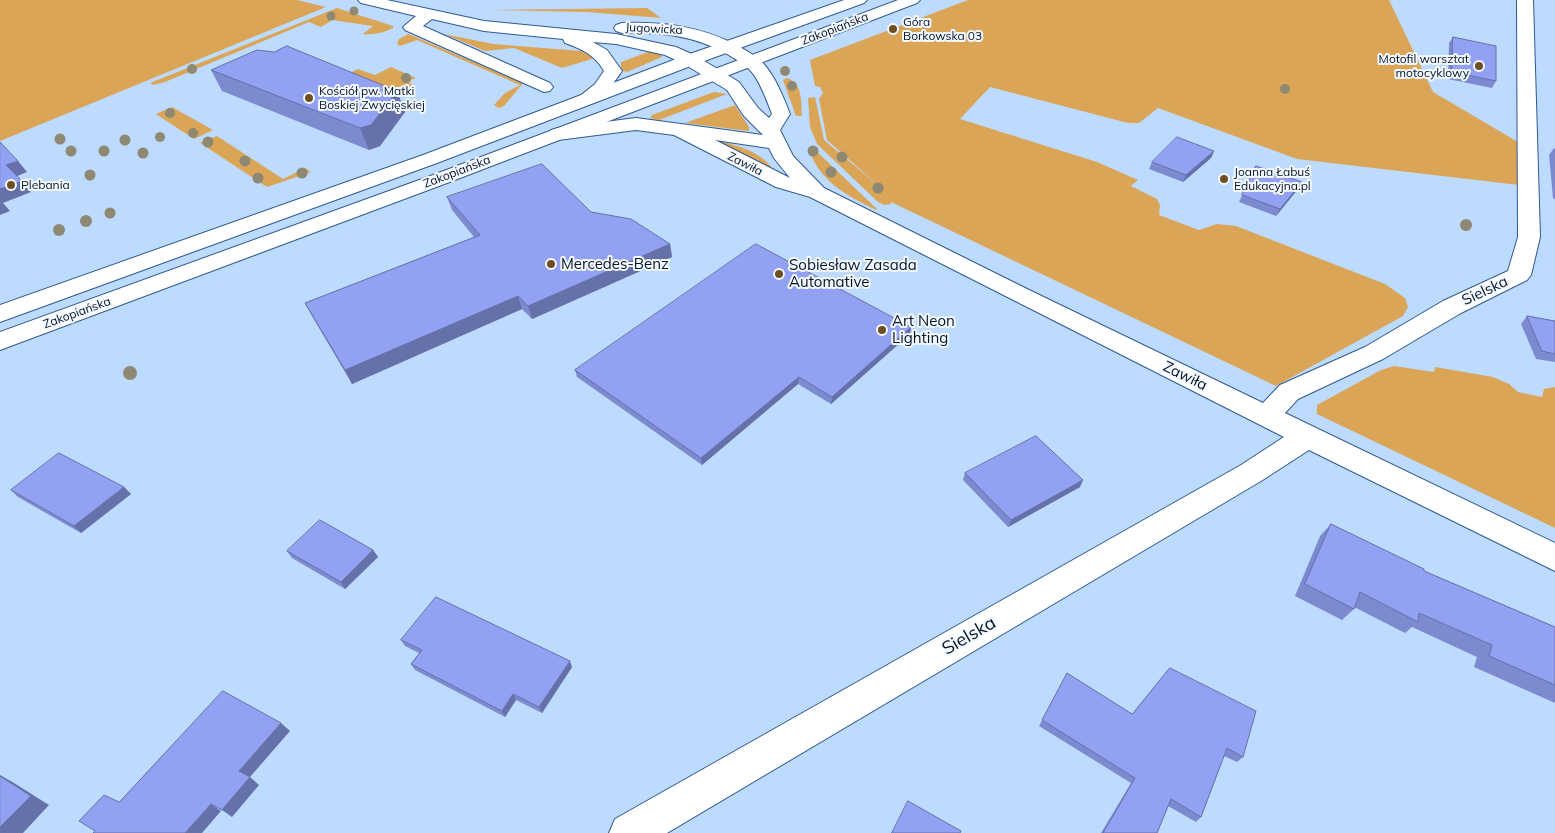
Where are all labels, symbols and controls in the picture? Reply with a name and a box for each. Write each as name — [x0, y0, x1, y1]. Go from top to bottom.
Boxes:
street label: Zakopiańska — [799, 10, 871, 48]
place label: Góra Borkowska 03 — [903, 15, 982, 43]
street label: Jugowicka — [625, 20, 683, 38]
marker: Góra Borkowska 03 — [887, 23, 899, 35]
place label: Motofil warsztat motocyklowy — [1379, 52, 1469, 80]
marker: Motofil warsztat motocyklowy — [1473, 60, 1485, 72]
place label: Kościół pw. Matki Boskiej Zwycięskiej — [319, 84, 425, 112]
marker: Kościół pw. Matki Boskiej Zwycięskiej — [303, 92, 315, 104]
street label: Zawiła — [725, 149, 765, 179]
street label: Zakopiańska — [421, 153, 493, 191]
place label: Joanna Łabuś Edukacyjna.pl — [1234, 165, 1311, 193]
marker: Joanna Łabuś Edukacyjna.pl — [1218, 173, 1230, 185]
place label: Plebania — [21, 178, 70, 192]
marker: Plebania — [5, 179, 17, 191]
place label: Mercedes-Benz — [561, 255, 669, 273]
place label: Sobiesław Zasada Automative — [789, 256, 917, 291]
marker: Mercedes-Benz — [545, 258, 557, 270]
marker: Sobiesław Zasada Automative — [773, 268, 785, 280]
street label: Sielska — [1459, 273, 1511, 309]
street label: Zakopiańska — [41, 294, 113, 332]
place label: Art Neon Lighting — [892, 312, 955, 347]
marker: Art Neon Lighting — [876, 324, 888, 336]
street label: Zawiła — [1160, 358, 1210, 394]
street label: Sielska — [938, 612, 1000, 660]

